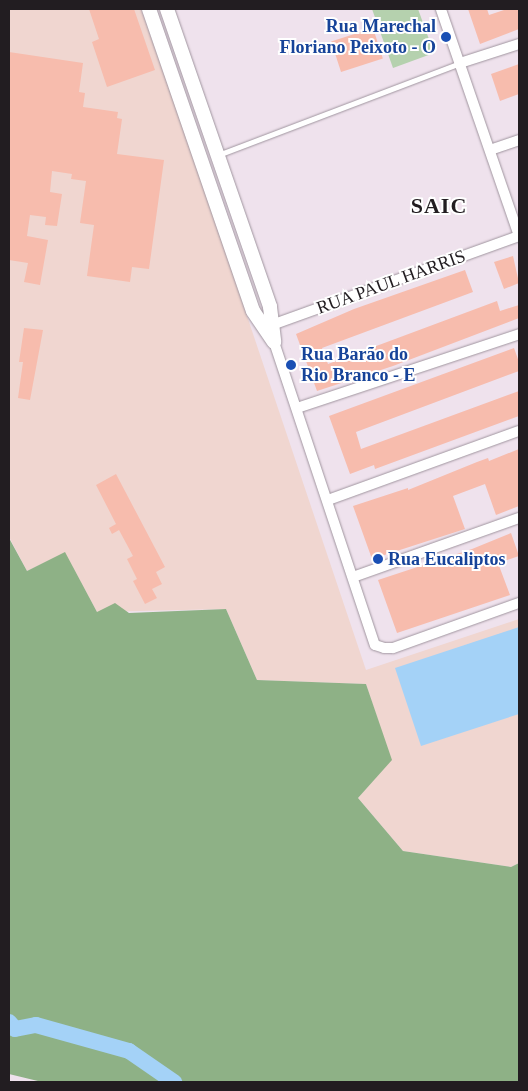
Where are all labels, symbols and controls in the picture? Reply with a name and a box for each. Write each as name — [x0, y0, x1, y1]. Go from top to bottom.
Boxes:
place label: Rua Marechal Floriano Peixoto - O — [280, 16, 436, 58]
marker: Rua Marechal Floriano Peixoto - O — [440, 31, 452, 43]
district label: SAIC — [410, 193, 468, 219]
street label: RUA PAUL HARRIS — [313, 245, 469, 319]
place label: Rua Barão do Rio Branco - E — [301, 344, 415, 386]
marker: Rua Barão do Rio Branco - E — [285, 359, 297, 371]
place label: Rua Eucaliptos — [388, 548, 506, 570]
marker: Rua Eucaliptos — [372, 553, 384, 565]

